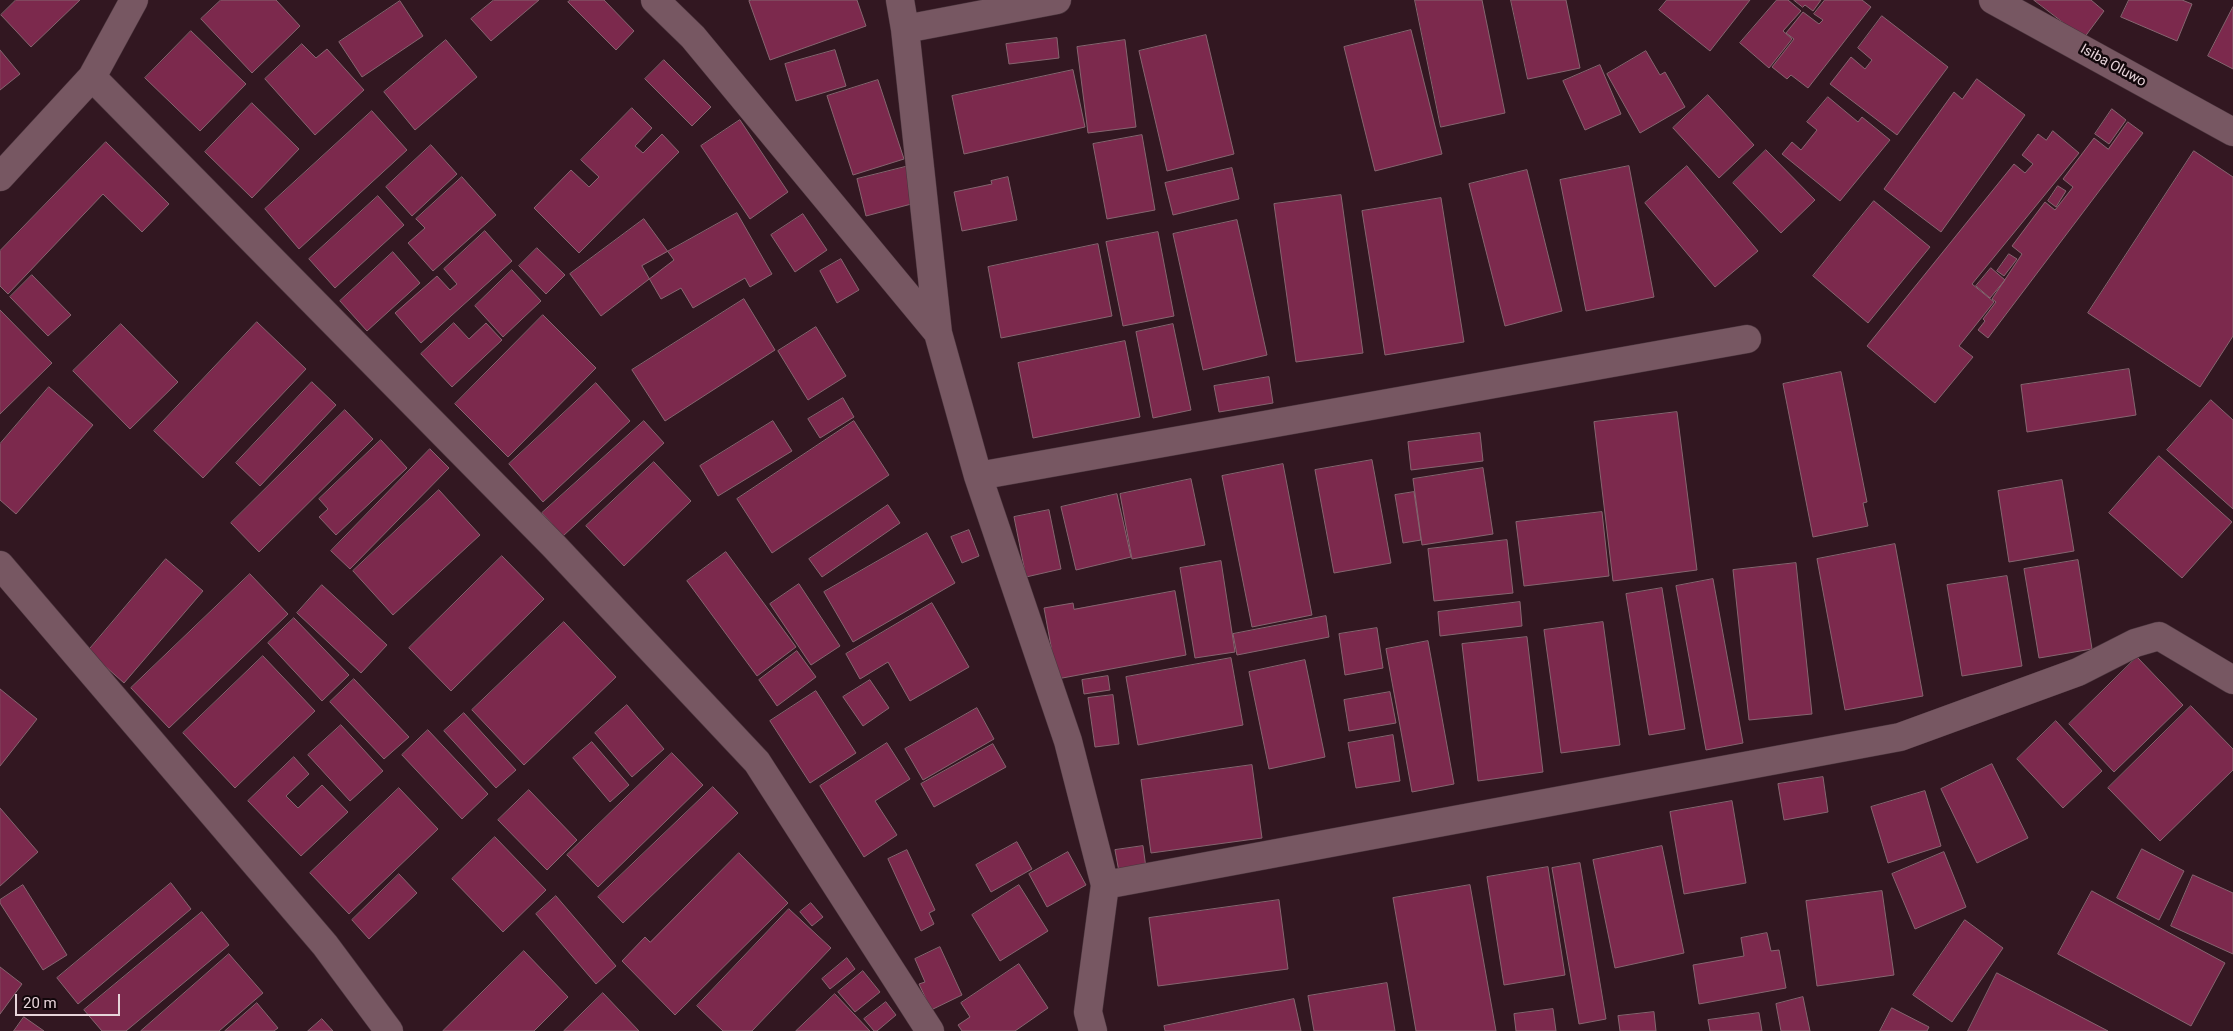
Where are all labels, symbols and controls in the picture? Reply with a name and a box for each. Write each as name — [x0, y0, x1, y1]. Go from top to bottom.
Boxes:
street label: Isiba Oluwo — [2077, 41, 2149, 91]
scale bar — [18, 984, 122, 1016]
text: 20 m — [23, 994, 57, 1012]

